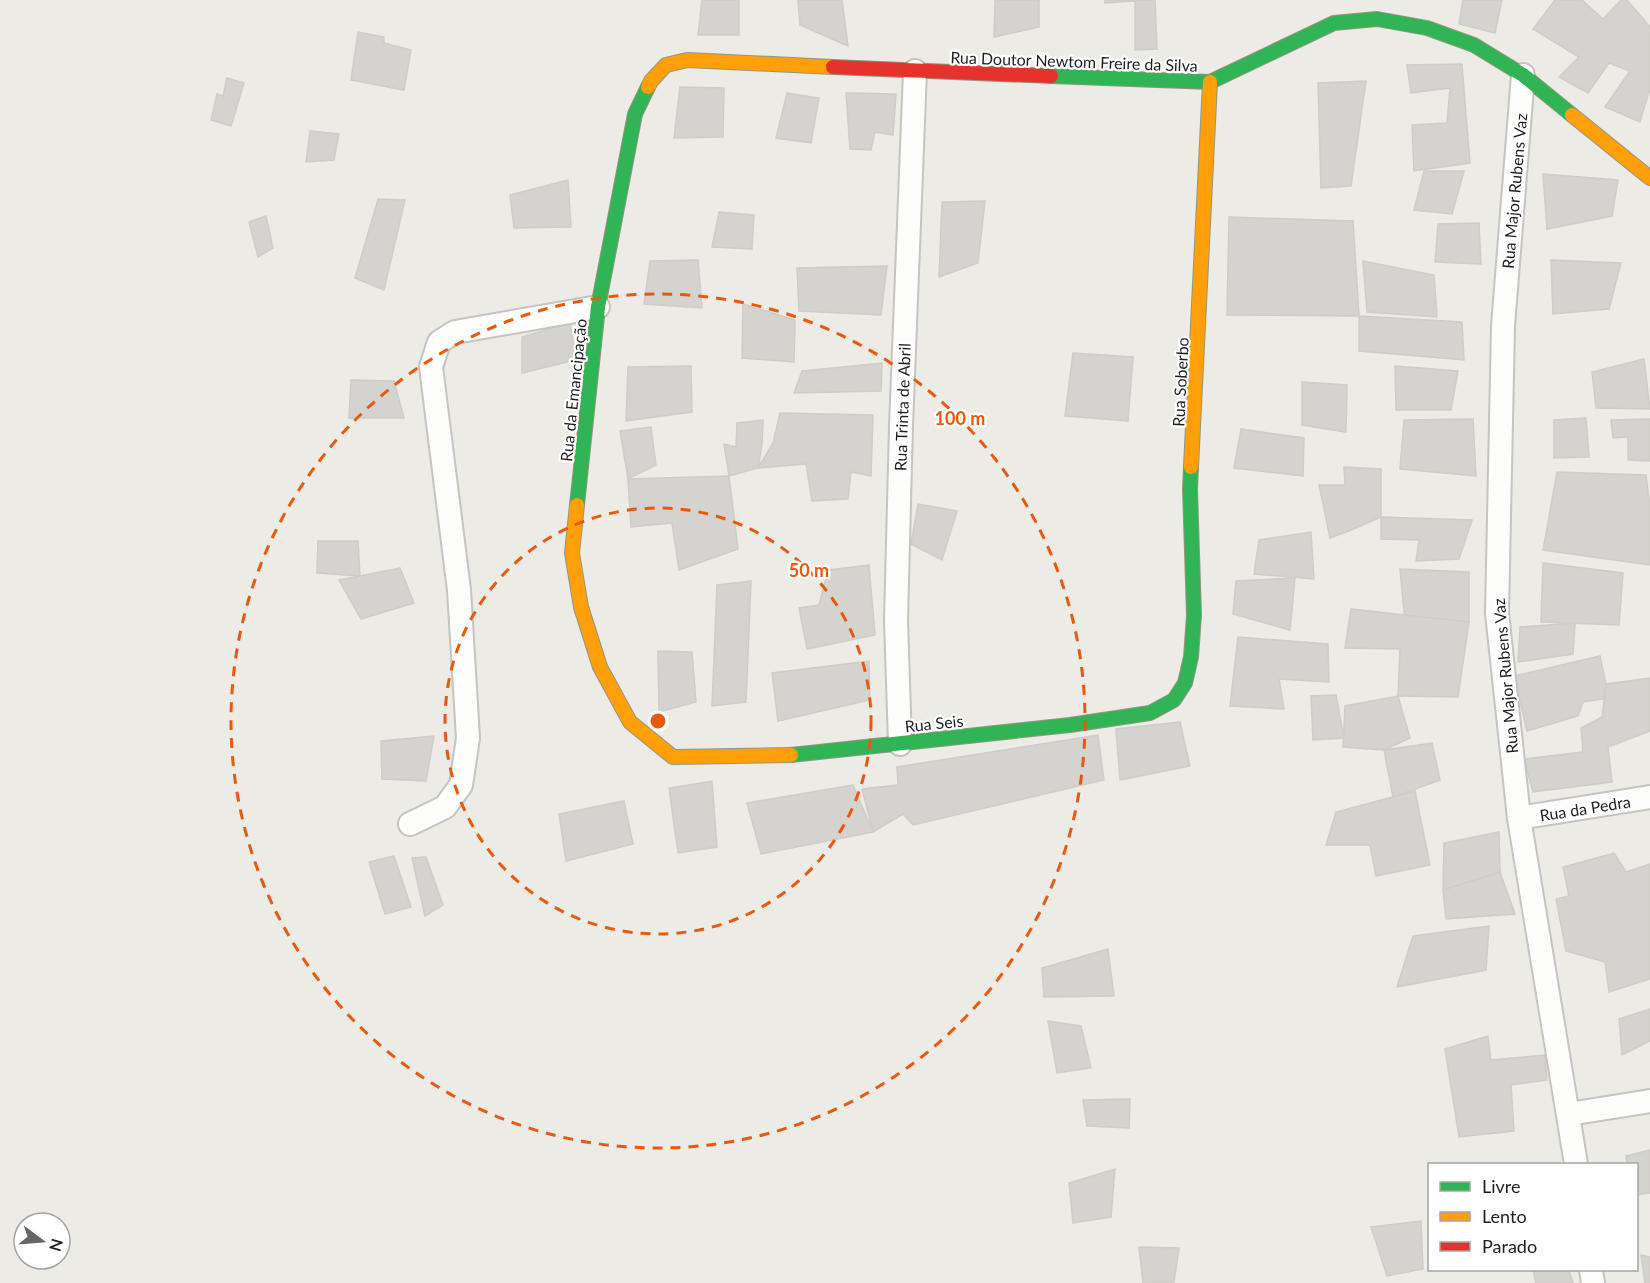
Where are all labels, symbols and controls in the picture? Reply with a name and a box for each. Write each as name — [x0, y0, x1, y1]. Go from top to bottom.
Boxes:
street label: Rua Doutor Newtom Freire da Silva — [950, 47, 1198, 75]
street label: Rua Major Rubens Vaz — [1498, 112, 1530, 270]
street label: Rua da Emancipação — [556, 317, 590, 463]
street label: Rua Soberbo — [1168, 337, 1192, 427]
street label: Rua Trinta de Abril — [890, 343, 914, 471]
text: 100 m — [935, 407, 985, 429]
text: 50 m — [789, 559, 829, 581]
street label: Rua Major Rubens Vaz — [1489, 597, 1521, 755]
street label: Rua Seis — [904, 710, 964, 736]
centre of rings — [648, 711, 668, 731]
street label: Rua da Pedra — [1538, 791, 1632, 825]
legend — [1428, 1163, 1638, 1271]
text: Livre — [1482, 1175, 1521, 1197]
text: Lento — [1482, 1205, 1527, 1227]
north arrow — [12, 1211, 72, 1271]
text: Parado — [1482, 1235, 1537, 1257]
text: N — [46, 1237, 68, 1254]

